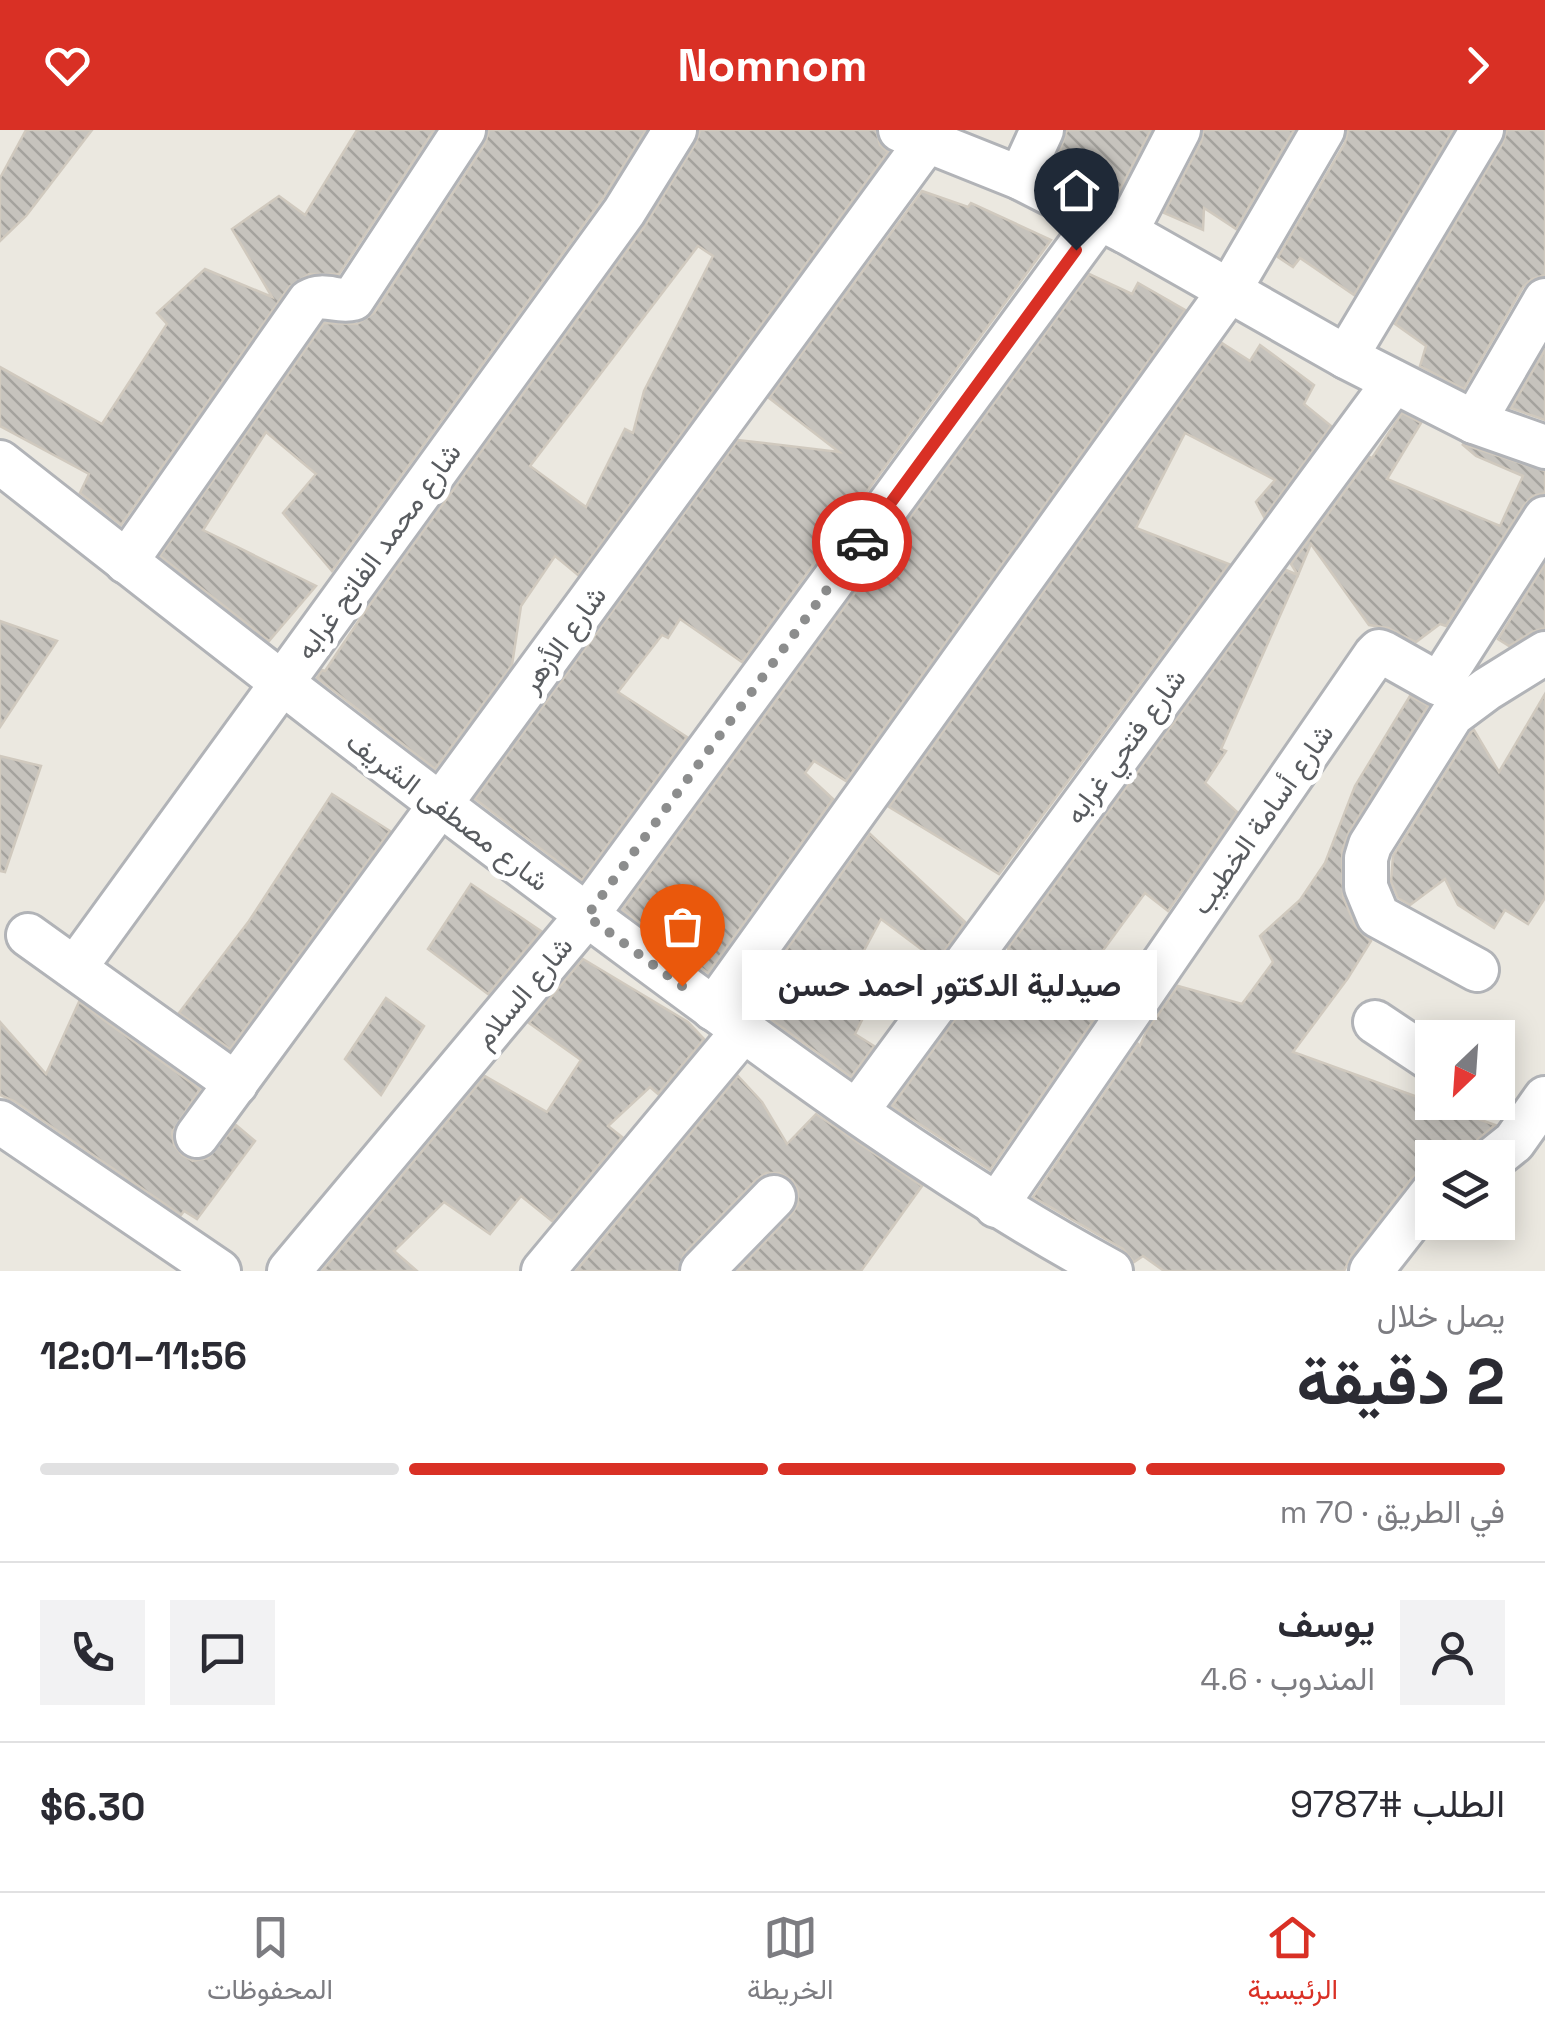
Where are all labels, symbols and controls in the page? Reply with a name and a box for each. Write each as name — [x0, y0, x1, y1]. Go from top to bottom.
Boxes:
text: Nomnom — [678, 37, 867, 94]
icon: heart — [40, 38, 95, 93]
icon: forward — [1450, 38, 1505, 93]
pin — [1034, 148, 1119, 251]
icon: home — [1049, 163, 1104, 218]
street label: شارع محمد الفاتح غرابه — [287, 436, 470, 668]
courier — [812, 492, 912, 592]
icon: car — [835, 515, 890, 570]
street label: شارع الأزهر — [512, 578, 615, 701]
street label: شارع فتحي غرابه — [1056, 661, 1198, 834]
street label: شارع أسامة الخطيب — [1183, 717, 1342, 922]
street label: شارع مصطفى الشريف — [339, 723, 556, 900]
pin — [640, 884, 725, 987]
icon: bag — [655, 899, 710, 954]
street label: شارع السلام — [466, 929, 581, 1056]
callout: صيدلية الدكتور احمد حسن — [742, 951, 1157, 1021]
text: صيدلية الدكتور احمد حسن — [778, 965, 1121, 1005]
north arrow — [1415, 1020, 1515, 1120]
map controls — [1415, 1020, 1515, 1240]
button: layers — [1415, 1140, 1515, 1240]
text: يصل خلال — [1377, 1296, 1505, 1336]
text: 11:56–12:01 — [40, 1332, 247, 1380]
text: 2 دقيقة — [1297, 1340, 1505, 1423]
text: في الطريق · 70 m — [1280, 1492, 1505, 1532]
button: phone — [40, 1600, 145, 1705]
button: chat — [170, 1600, 275, 1705]
text: يوسف — [1278, 1600, 1375, 1648]
button: person — [1400, 1600, 1505, 1705]
text: المندوب · 4.6 — [1200, 1659, 1375, 1699]
text: الطلب #9787 — [1290, 1780, 1505, 1828]
text: $6.30 — [40, 1783, 146, 1831]
tab: المحفوظات — [207, 1910, 333, 2014]
tab: الخريطة — [747, 1910, 834, 2014]
tab: الرئيسية — [1248, 1910, 1338, 2014]

